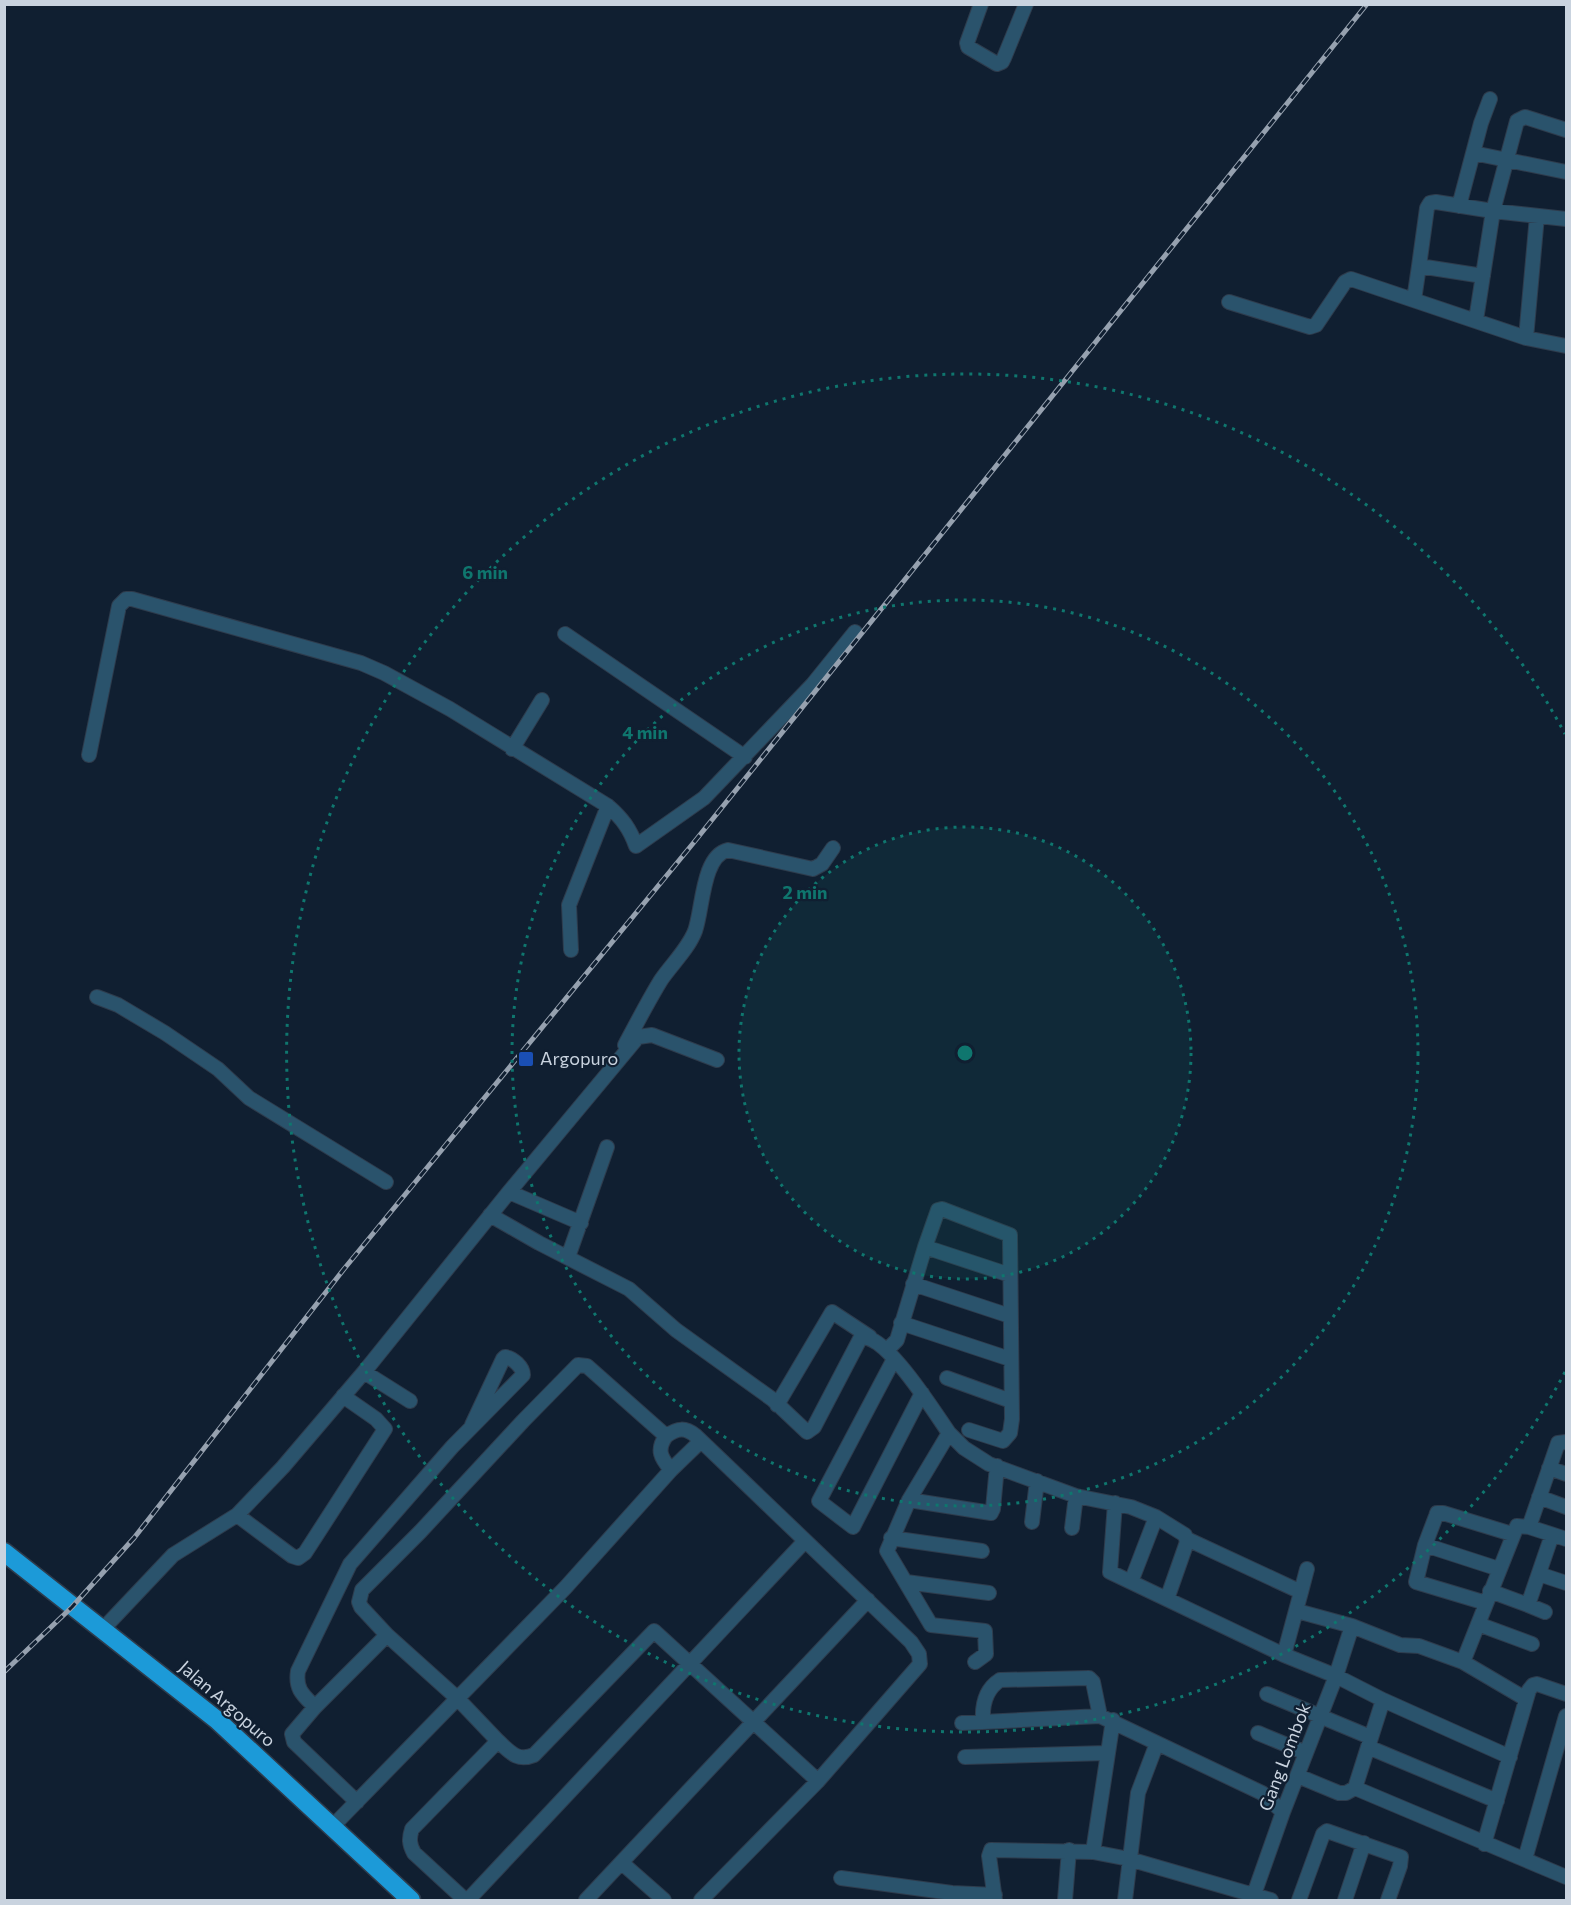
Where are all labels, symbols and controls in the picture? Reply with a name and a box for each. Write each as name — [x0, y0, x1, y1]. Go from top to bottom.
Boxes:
text: 6 min — [462, 561, 508, 583]
text: 4 min — [622, 721, 668, 743]
text: 2 min — [783, 881, 827, 903]
centre of rings — [955, 1043, 975, 1063]
place label: Argopuro — [540, 1047, 618, 1069]
marker: Argopuro — [517, 1050, 535, 1068]
street label: Jalan Argopuro — [175, 1655, 280, 1751]
street label: Gang Lombok — [1253, 1699, 1315, 1814]

